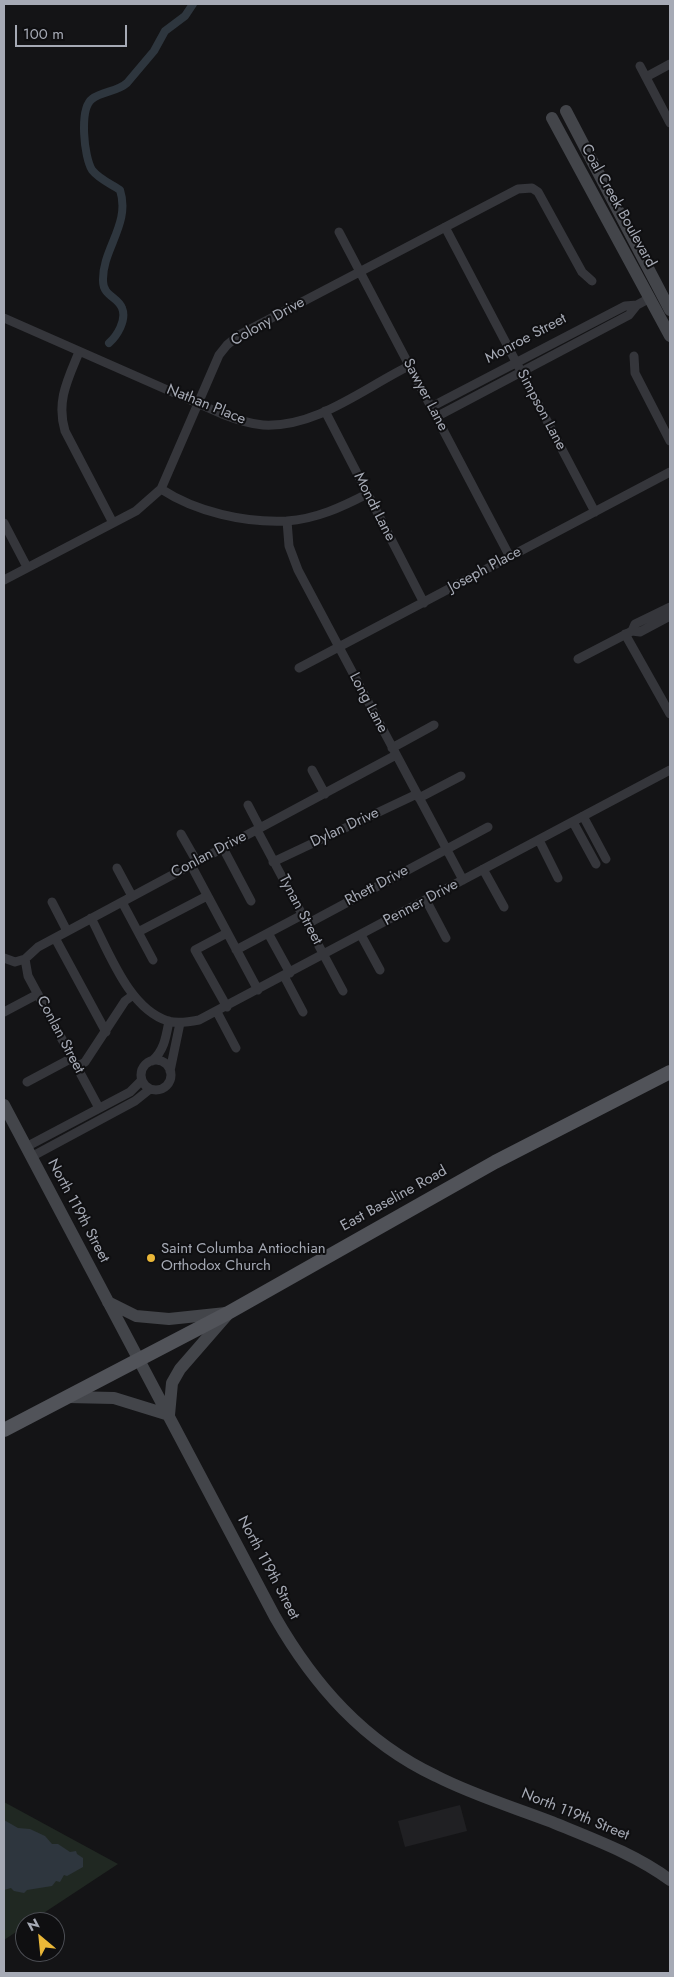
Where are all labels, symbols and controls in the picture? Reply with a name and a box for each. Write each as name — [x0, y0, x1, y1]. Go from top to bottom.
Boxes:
scale bar — [18, 15, 130, 47]
text: 100 m — [23, 23, 64, 45]
street label: Coal Creek Boulevard — [577, 141, 659, 271]
street label: Colony Drive — [228, 294, 308, 350]
street label: Monroe Street — [482, 310, 570, 368]
street label: Sawyer Lane — [398, 356, 452, 434]
street label: Simpson Lane — [512, 367, 570, 453]
street label: Nathan Place — [164, 381, 248, 429]
street label: Mondt Lane — [349, 470, 399, 544]
street label: Joseph Place — [445, 543, 525, 597]
street label: Long Lane — [345, 670, 391, 736]
street label: Dylan Drive — [308, 804, 382, 852]
street label: Conlan Drive — [168, 828, 250, 882]
street label: Rhett Drive — [342, 862, 412, 910]
street label: Tynan Street — [274, 872, 326, 948]
street label: Penner Drive — [381, 876, 461, 930]
street label: Conlan Street — [32, 993, 88, 1077]
street label: North 119th Street — [43, 1156, 113, 1266]
street label: East Baseline Road — [338, 1162, 450, 1236]
place label: Saint Columba Antiochian Orthodox Church — [161, 1240, 326, 1275]
marker: Saint Columba Antiochian Orthodox Church — [145, 1252, 157, 1264]
street label: North 119th Street — [233, 1513, 303, 1623]
street label: North 119th Street — [518, 1785, 632, 1845]
north arrow — [15, 1912, 65, 1962]
text: N — [24, 1913, 43, 1936]

